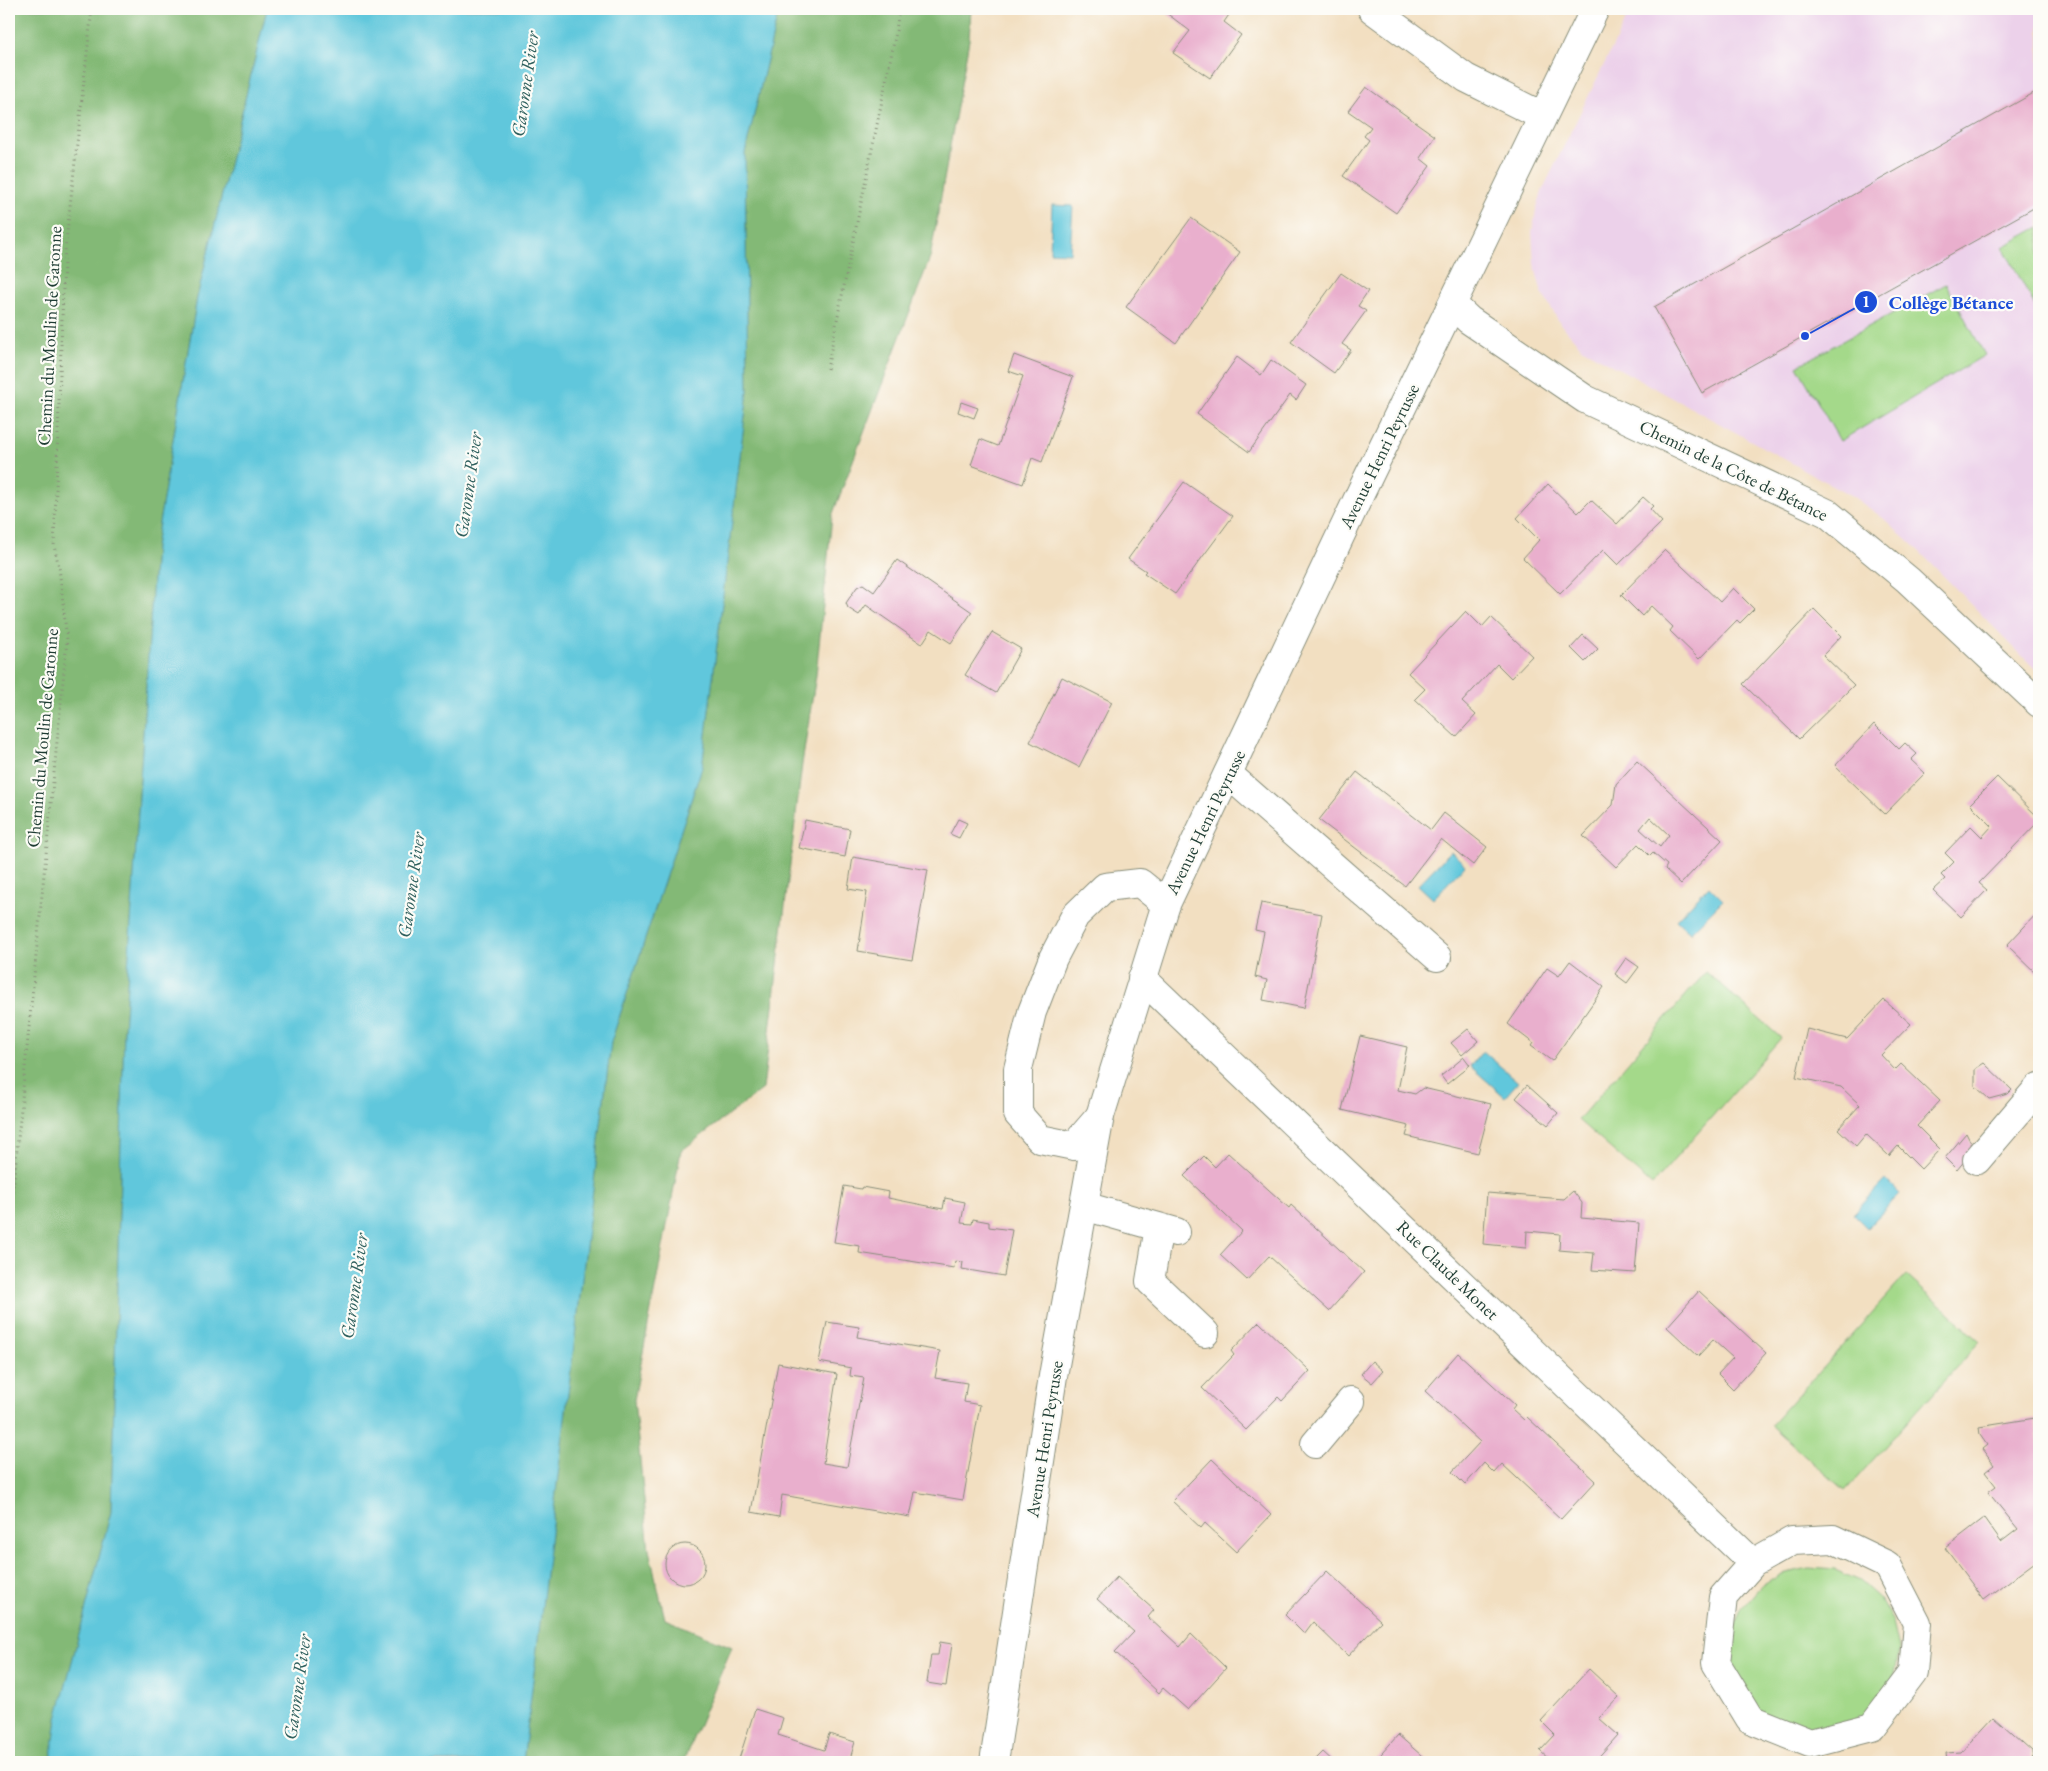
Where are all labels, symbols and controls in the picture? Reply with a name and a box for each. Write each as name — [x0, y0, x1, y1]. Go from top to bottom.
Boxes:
water label: Garonne River — [505, 29, 545, 138]
street label: Chemin du Moulin de Garonne — [32, 226, 66, 446]
callout: Collège Bétance — [1853, 285, 2023, 319]
text: Collège Bétance — [1889, 290, 2013, 315]
text: 1 — [1862, 292, 1870, 311]
street label: Avenue Henri Peyrusse — [1333, 380, 1424, 533]
street label: Chemin de la Côte de Bétance — [1636, 414, 1832, 526]
water label: Garonne River — [448, 430, 488, 539]
street label: Chemin du Moulin de Garonne — [21, 627, 63, 849]
street label: Avenue Henri Peyrusse — [1159, 746, 1250, 899]
water label: Garonne River — [391, 830, 431, 939]
street label: Rue Claude Monet — [1392, 1215, 1504, 1325]
water label: Garonne River — [334, 1231, 374, 1340]
street label: Avenue Henri Peyrusse — [1020, 1359, 1068, 1520]
water label: Garonne River — [277, 1632, 317, 1741]

